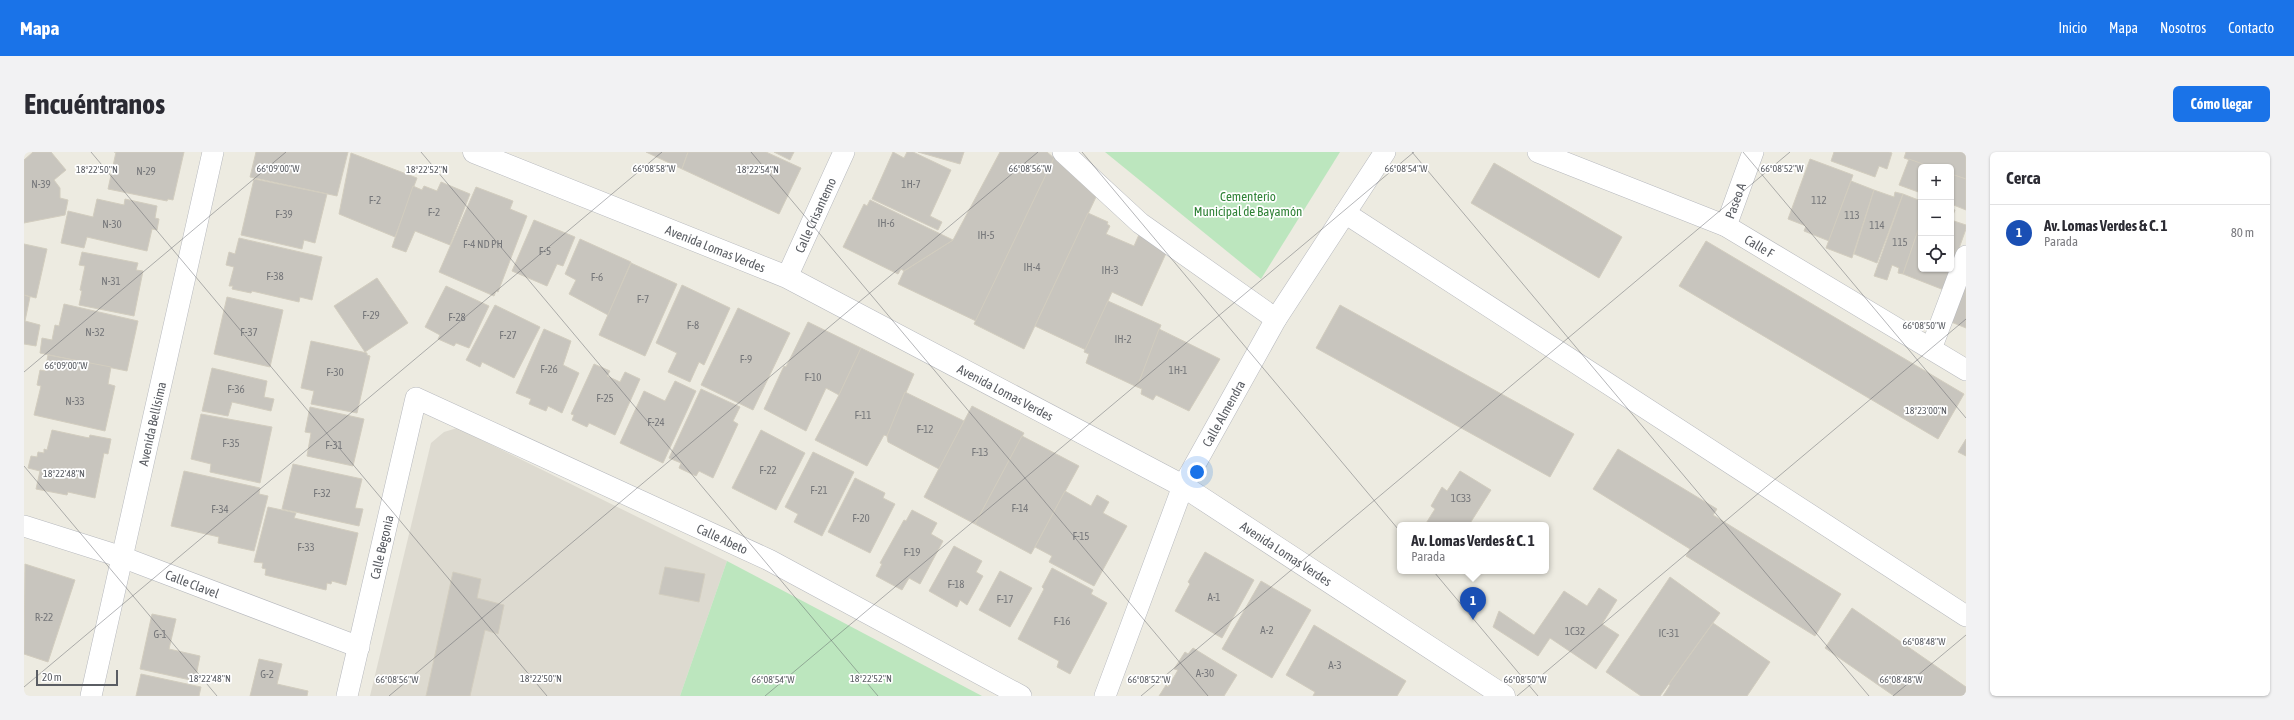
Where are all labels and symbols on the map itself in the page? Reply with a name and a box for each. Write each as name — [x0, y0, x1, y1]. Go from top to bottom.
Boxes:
text: 66°09'00"W — [256, 163, 300, 174]
text: 66°08'58"W — [632, 163, 676, 174]
text: 66°08'56"W — [1008, 163, 1052, 174]
text: 66°08'54"W — [1384, 163, 1428, 174]
text: 66°08'52"W — [1760, 163, 1804, 174]
text: 18°22'50"N — [76, 164, 118, 175]
text: 18°22'52"N — [406, 164, 448, 175]
text: 18°22'54"N — [737, 164, 779, 175]
house number: N-29 — [136, 165, 156, 177]
street label: Calle Crisantemo — [792, 175, 839, 255]
house number: N-39 — [31, 178, 51, 190]
house number: 1H-7 — [901, 178, 921, 190]
street label: Paseo A — [1722, 180, 1749, 221]
park label: Cementerio Municipal de Bayamón — [1194, 189, 1302, 219]
house number: F-2 — [369, 194, 381, 206]
house number: 112 — [1811, 194, 1827, 206]
house number: F-2 — [428, 206, 440, 218]
house number: F-39 — [275, 208, 293, 220]
house number: 113 — [1844, 209, 1860, 221]
house number: IH-6 — [877, 217, 895, 229]
house number: N-30 — [102, 218, 122, 230]
house number: 114 — [1869, 219, 1885, 231]
street label: Avenida Lomas Verdes — [663, 222, 768, 275]
house number: IH-5 — [977, 229, 995, 241]
street label: Calle F — [1742, 231, 1777, 261]
house number: 115 — [1892, 236, 1908, 248]
house number: F-4 ND PH — [463, 238, 503, 250]
house number: F-5 — [539, 245, 551, 257]
house number: IH-4 — [1023, 261, 1041, 273]
house number: IH-3 — [1101, 264, 1119, 276]
house number: F-38 — [266, 270, 284, 282]
house number: F-6 — [591, 271, 603, 283]
house number: N-31 — [101, 275, 121, 287]
house number: F-7 — [637, 293, 649, 305]
house number: F-29 — [362, 309, 380, 321]
house number: F-28 — [448, 311, 466, 323]
house number: F-8 — [687, 319, 699, 331]
text: 66°08'50"W — [1902, 320, 1946, 331]
house number: N-32 — [85, 326, 105, 338]
house number: F-37 — [240, 326, 258, 338]
house number: F-27 — [499, 329, 517, 341]
house number: IH-2 — [1114, 333, 1132, 345]
house number: F-9 — [740, 353, 752, 365]
text: 66°09'00"W — [44, 360, 88, 371]
street label: Avenida Lomas Verdes — [955, 361, 1056, 424]
house number: F-26 — [540, 363, 558, 375]
house number: 1H-1 — [1169, 364, 1187, 376]
house number: F-30 — [326, 366, 344, 378]
house number: F-10 — [805, 371, 821, 383]
street label: Calle Almendra — [1199, 378, 1248, 449]
street label: Avenida Bellísima — [135, 380, 169, 467]
house number: F-36 — [227, 383, 245, 395]
house number: F-25 — [596, 392, 614, 404]
house number: N-33 — [65, 395, 85, 407]
text: 18°23'00"N — [1905, 405, 1947, 416]
house number: F-11 — [855, 409, 871, 421]
house number: F-24 — [647, 416, 665, 428]
house number: F-12 — [917, 423, 933, 435]
house number: F-35 — [222, 437, 240, 449]
house number: F-31 — [325, 439, 343, 451]
house number: F-13 — [972, 446, 988, 458]
your location — [1187, 462, 1207, 482]
house number: F-22 — [759, 464, 777, 476]
text: 18°22'48"N — [43, 468, 85, 479]
house number: F-21 — [810, 484, 828, 496]
house number: F-32 — [313, 487, 331, 499]
house number: 1C33 — [1451, 492, 1471, 504]
house number: F-14 — [1012, 502, 1028, 514]
house number: F-34 — [211, 503, 229, 515]
house number: F-20 — [852, 512, 870, 524]
street label: Calle Begonia — [367, 513, 396, 580]
street label: Avenida Lomas Verdes — [1238, 518, 1335, 589]
street label: Calle Abeto — [694, 520, 750, 557]
house number: F-15 — [1073, 530, 1089, 542]
house number: F-33 — [297, 541, 315, 553]
house number: F-19 — [904, 546, 920, 558]
street label: Calle Clavel — [163, 567, 222, 601]
house number: F-18 — [948, 578, 964, 590]
pin: 1 — [1460, 587, 1486, 620]
house number: A-1 — [1208, 591, 1220, 603]
house number: F-17 — [997, 593, 1013, 605]
house number: R-22 — [35, 611, 53, 623]
house number: F-16 — [1054, 615, 1070, 627]
house number: A-2 — [1260, 624, 1274, 636]
house number: 1C32 — [1565, 625, 1585, 637]
house number: IC-31 — [1659, 627, 1679, 639]
house number: G-1 — [153, 628, 167, 640]
text: 66°08'48"W — [1902, 636, 1946, 647]
house number: A-3 — [1328, 659, 1342, 671]
house number: A-30 — [1196, 667, 1214, 679]
scale bar — [36, 668, 118, 687]
house number: G-2 — [260, 668, 274, 680]
text: 18°22'48"N — [189, 673, 231, 684]
text: 18°22'50"N — [520, 673, 562, 684]
text: 18°22'52"N — [850, 673, 892, 684]
text: 66°08'56"W — [375, 674, 419, 685]
text: 66°08'54"W — [751, 674, 795, 685]
text: 66°08'52"W — [1127, 674, 1171, 685]
text: 66°08'50"W — [1503, 674, 1547, 685]
text: 66°08'48"W — [1879, 674, 1923, 685]

